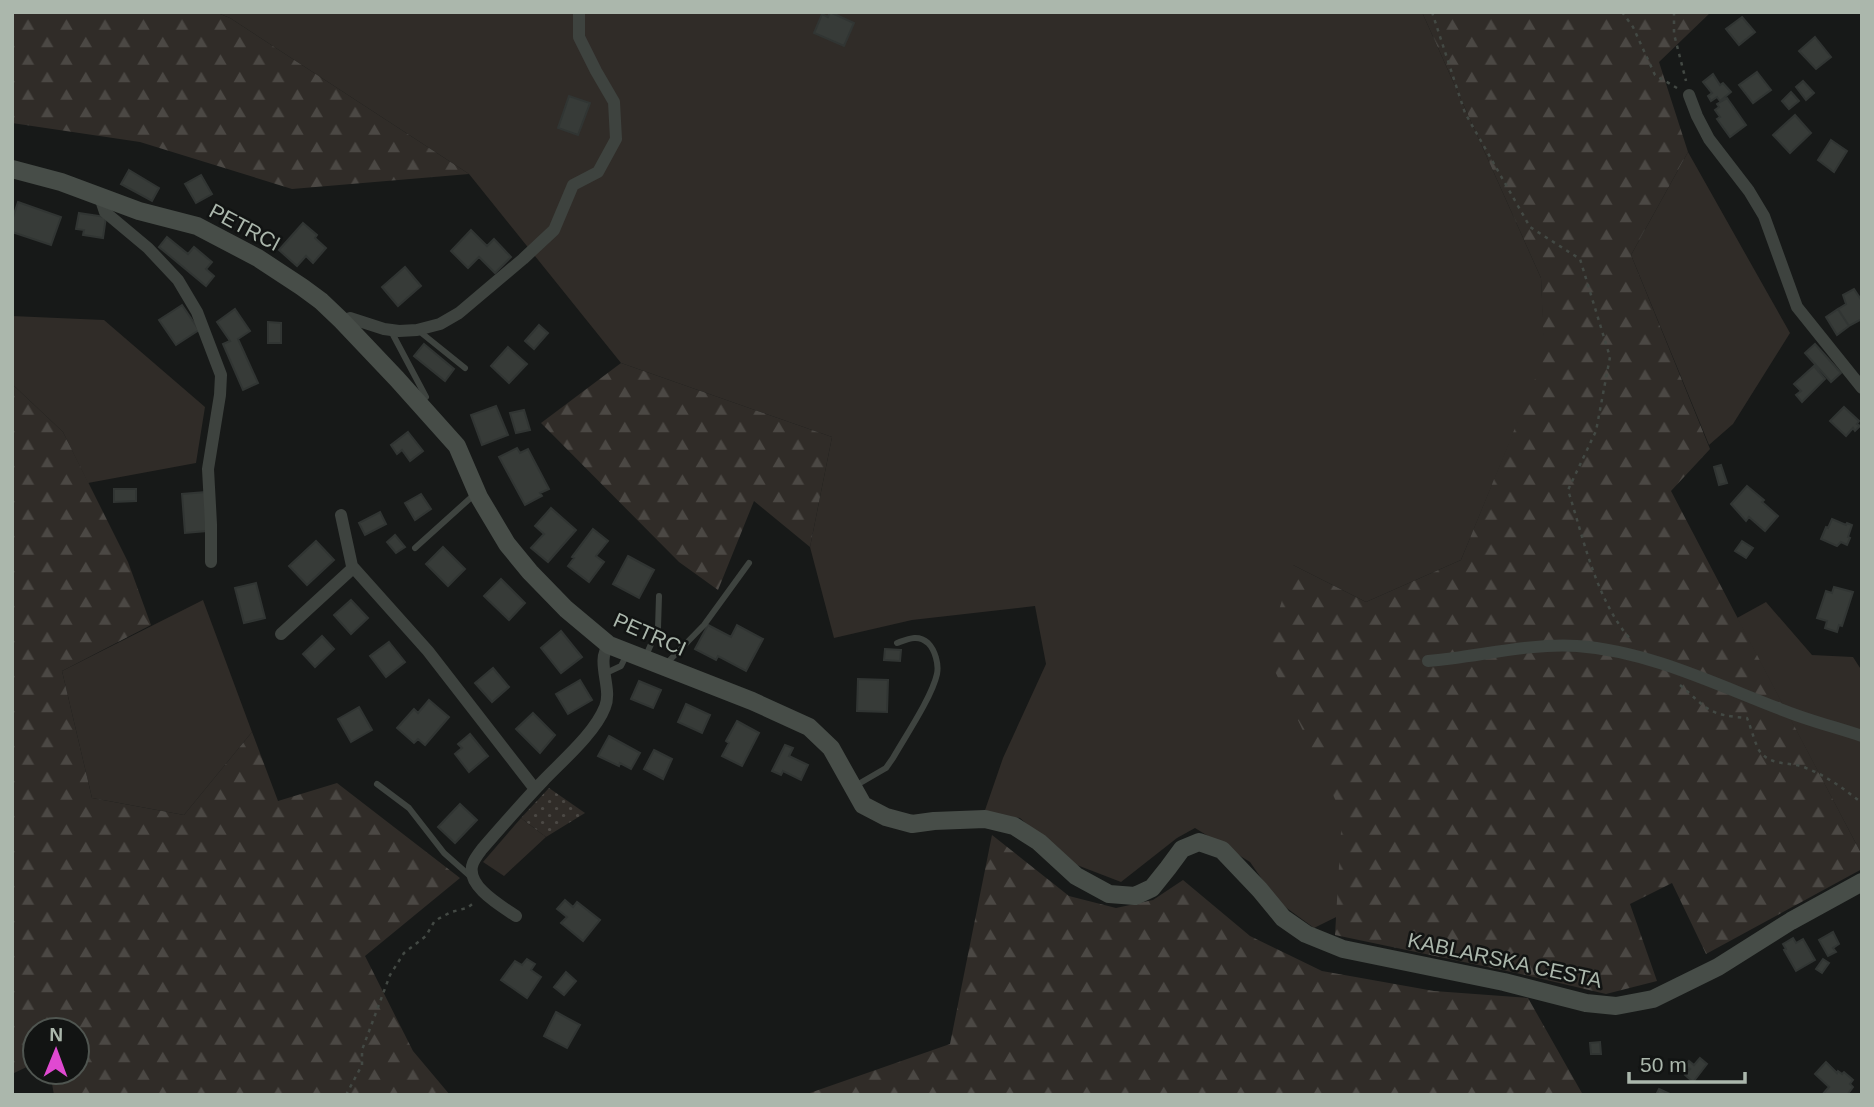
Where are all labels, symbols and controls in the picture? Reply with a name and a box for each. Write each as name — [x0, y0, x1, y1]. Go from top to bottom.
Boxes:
street label: PETRCI — [206, 199, 284, 255]
street label: PETRCI — [610, 608, 690, 660]
street label: KABLARSKA CESTA — [1406, 928, 1604, 992]
north arrow — [21, 1016, 91, 1086]
text: N — [49, 1024, 63, 1045]
scale bar — [1629, 1040, 1744, 1084]
text: 50 m — [1640, 1053, 1687, 1076]

